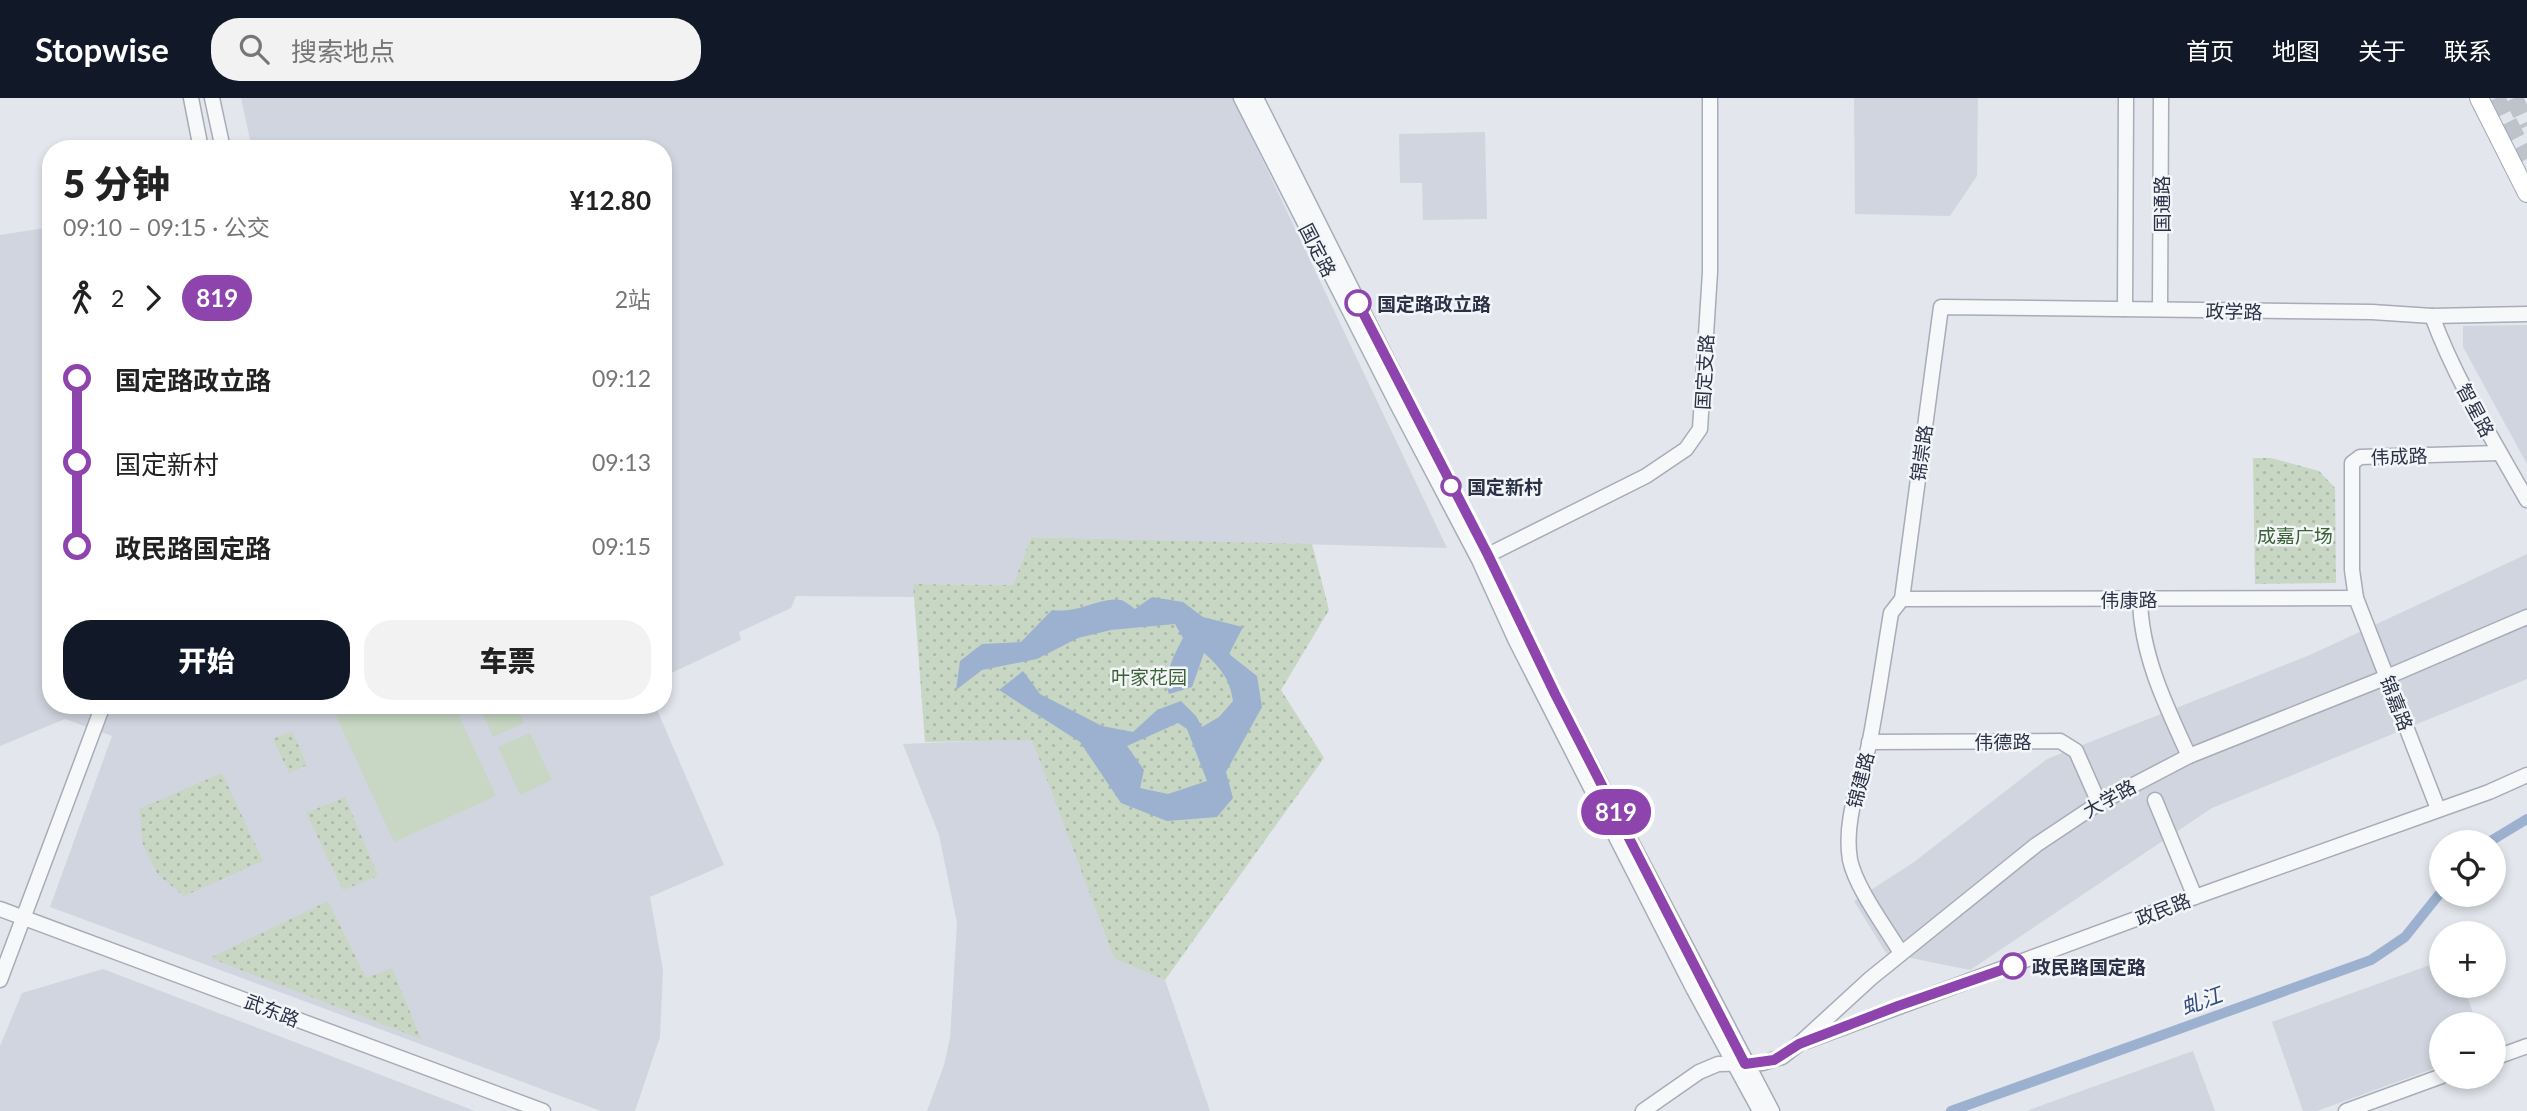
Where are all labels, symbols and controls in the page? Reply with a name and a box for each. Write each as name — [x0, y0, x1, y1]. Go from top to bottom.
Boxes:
search box — [211, 18, 701, 81]
text: Stopwise — [35, 29, 169, 69]
icon: search — [235, 30, 273, 68]
text: 搜索地点 — [291, 35, 395, 67]
text: 首页 — [2186, 36, 2234, 65]
text: 地图 — [2272, 36, 2320, 65]
text: 关于 — [2358, 36, 2406, 65]
text: 联系 — [2444, 36, 2492, 65]
text: 5 分钟 — [63, 160, 170, 206]
street label: 国通路 — [2150, 175, 2173, 233]
text: ¥12.80 — [569, 184, 651, 216]
text: 09:10 – 09:15 · 公交 — [63, 213, 270, 241]
street label: 国定路 — [1295, 219, 1341, 281]
icon: walk — [63, 279, 101, 317]
icon: forward — [134, 279, 172, 317]
text: 819 — [196, 283, 238, 312]
text: 2 — [111, 284, 124, 312]
text: 2站 — [615, 285, 651, 313]
marker: 国定路政立路 — [1345, 290, 1371, 316]
place label: 国定路政立路 — [1377, 292, 1491, 315]
street label: 政学路 — [2205, 299, 2263, 323]
street label: 国定支路 — [1691, 333, 1717, 411]
text: 国定路政立路 — [115, 364, 271, 396]
text: 09:12 — [592, 364, 651, 392]
street label: 智星路 — [2452, 379, 2500, 441]
street label: 锦崇路 — [1906, 423, 1936, 483]
street label: 伟成路 — [2370, 444, 2428, 468]
text: 国定新村 — [115, 448, 219, 480]
text: 09:13 — [592, 448, 651, 476]
place label: 国定新村 — [1467, 475, 1543, 498]
marker: 国定新村 — [1441, 476, 1461, 496]
park label: 成嘉广场 — [2257, 524, 2333, 547]
text: 政民路国定路 — [115, 532, 271, 564]
text: 09:15 — [592, 532, 651, 560]
street label: 伟康路 — [2100, 588, 2158, 611]
button: 开始 — [63, 620, 350, 700]
button: 车票 — [364, 620, 651, 700]
park label: 叶家花园 — [1111, 665, 1187, 688]
street label: 锦嘉路 — [2376, 672, 2418, 734]
street label: 伟德路 — [1974, 730, 2032, 753]
street label: 锦建路 — [1842, 750, 1878, 810]
street label: 大学路 — [2078, 774, 2140, 822]
line badge: 819 — [1576, 789, 1656, 835]
text: 819 — [1595, 797, 1637, 826]
map controls — [2429, 830, 2506, 1089]
button: locate — [2429, 830, 2506, 907]
street label: 政民路 — [2132, 888, 2194, 930]
button: + — [2429, 921, 2506, 998]
marker: 政民路国定路 — [2000, 953, 2026, 979]
place label: 政民路国定路 — [2032, 955, 2146, 978]
water label: 虬江 — [2177, 980, 2227, 1019]
street label: 武东路 — [241, 989, 303, 1031]
button: − — [2429, 1012, 2506, 1089]

